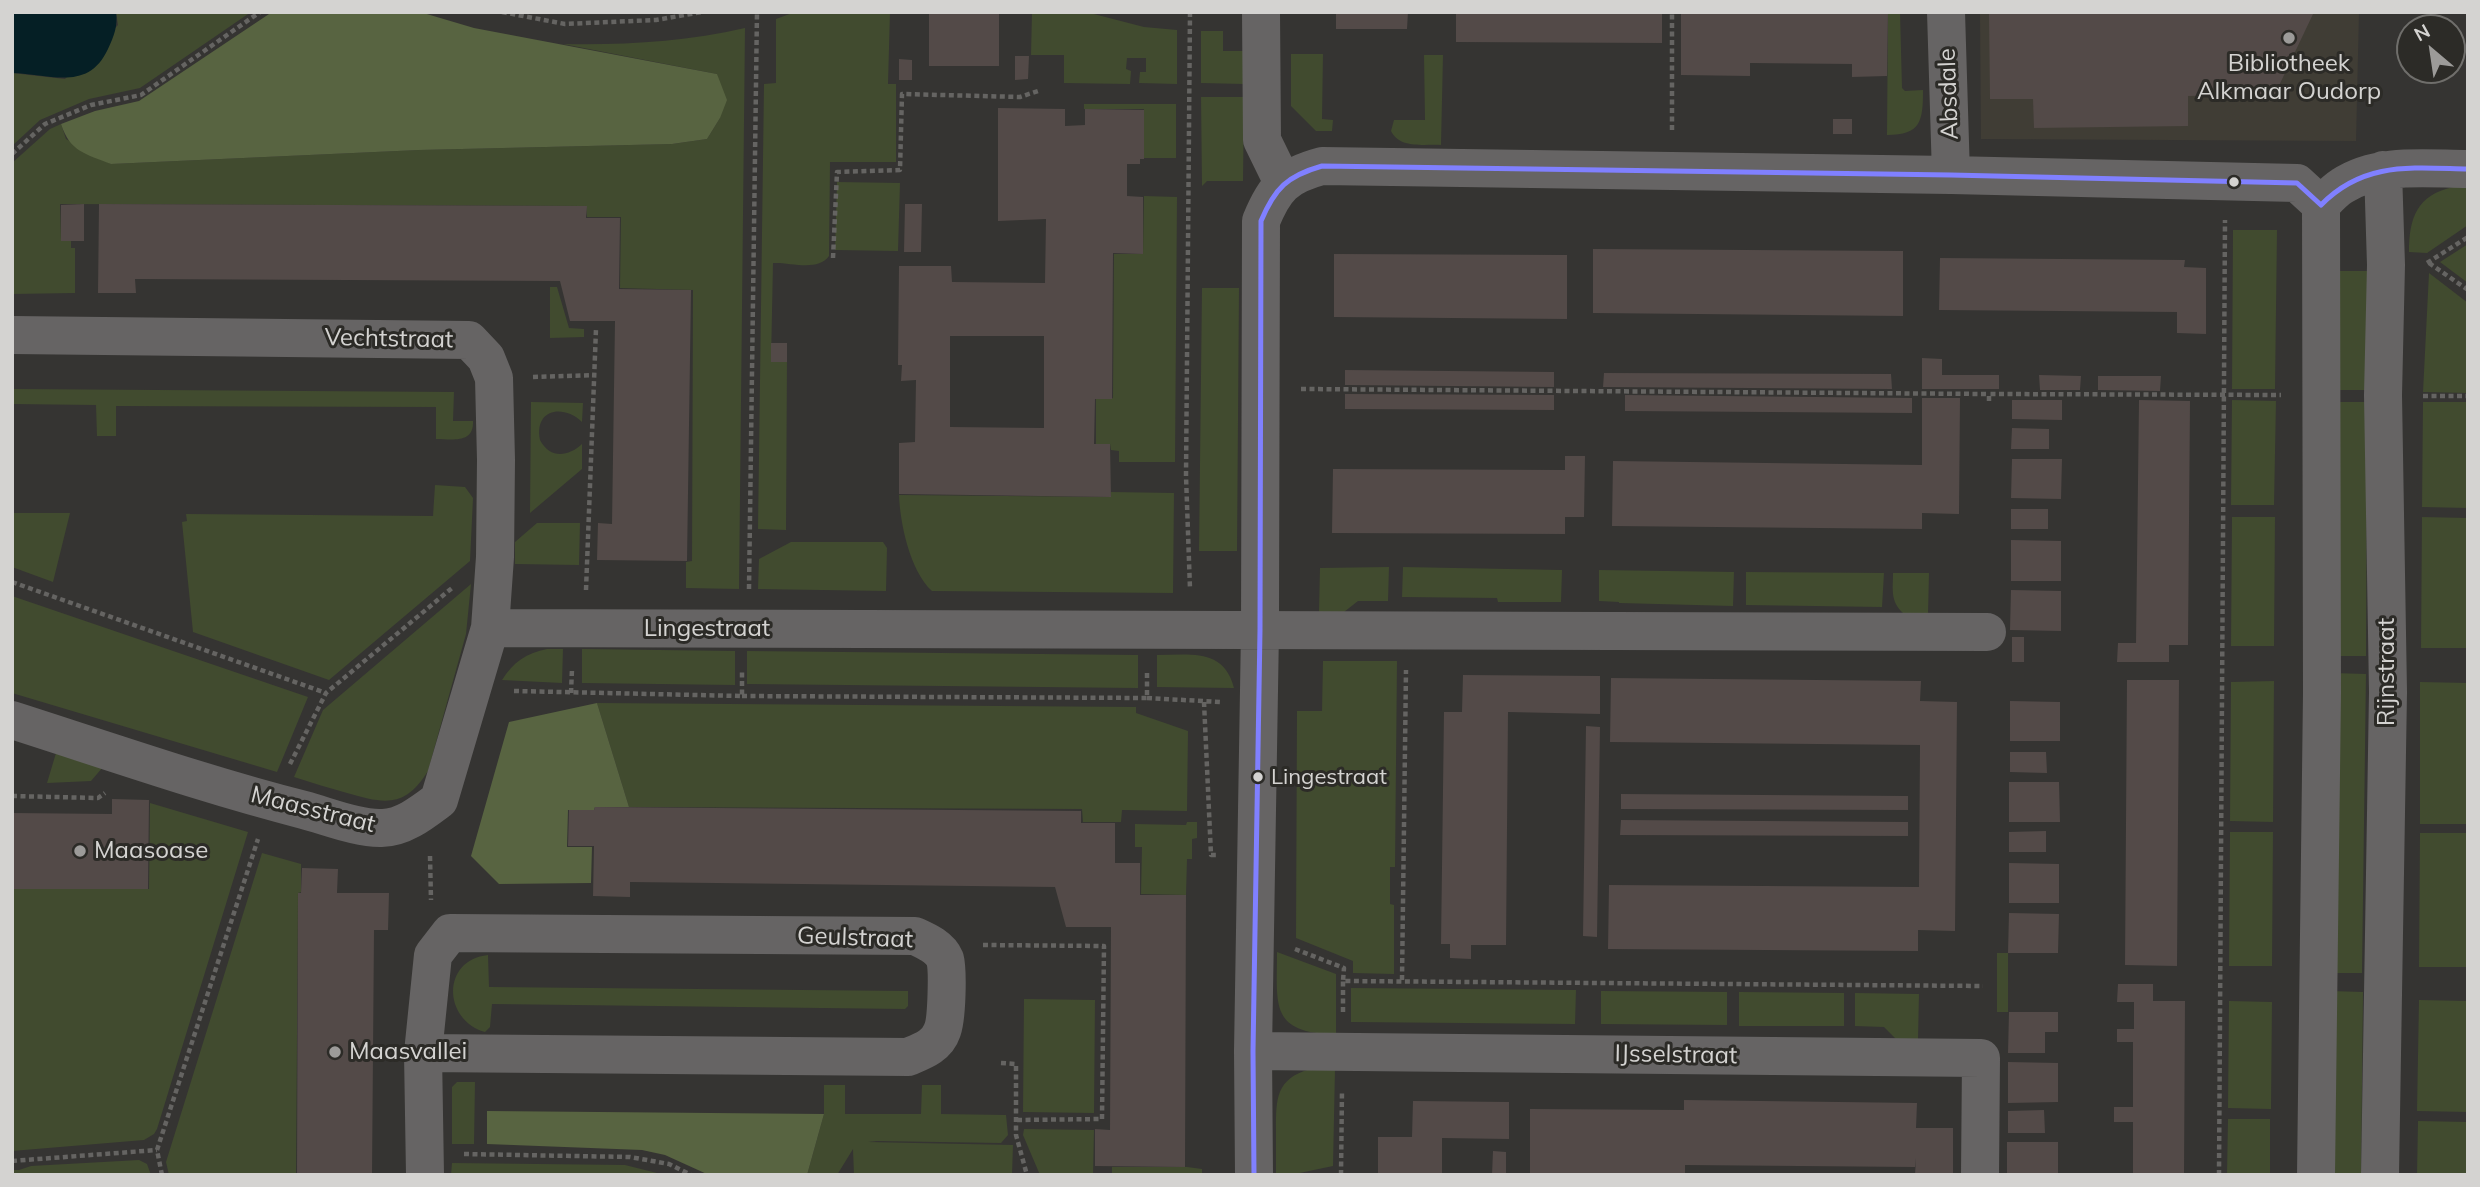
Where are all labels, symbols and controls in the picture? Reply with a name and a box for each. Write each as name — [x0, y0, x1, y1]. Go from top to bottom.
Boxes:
north arrow — [2396, 14, 2466, 84]
text: N — [2410, 18, 2434, 46]
marker: Bibliotheek Alkmaar Oudorp — [2281, 30, 2297, 46]
street label: Absdale — [1933, 48, 1965, 140]
place label: Bibliotheek Alkmaar Oudorp — [2197, 50, 2381, 106]
unlabelled marker — [2227, 175, 2241, 189]
street label: Vechtstraat — [324, 323, 454, 355]
street label: Lingestraat — [644, 615, 770, 643]
street label: Rijnstraat — [2373, 618, 2401, 726]
place label: Lingestraat — [1271, 764, 1387, 790]
marker: Lingestraat — [1251, 770, 1265, 784]
street label: Maasstraat — [248, 781, 378, 839]
place label: Maasoase — [94, 837, 208, 865]
marker: Maasoase — [72, 843, 88, 859]
street label: Geulstraat — [796, 922, 914, 954]
place label: Maasvallei — [349, 1038, 467, 1066]
street label: IJsselstraat — [1614, 1040, 1738, 1070]
marker: Maasvallei — [327, 1044, 343, 1060]

